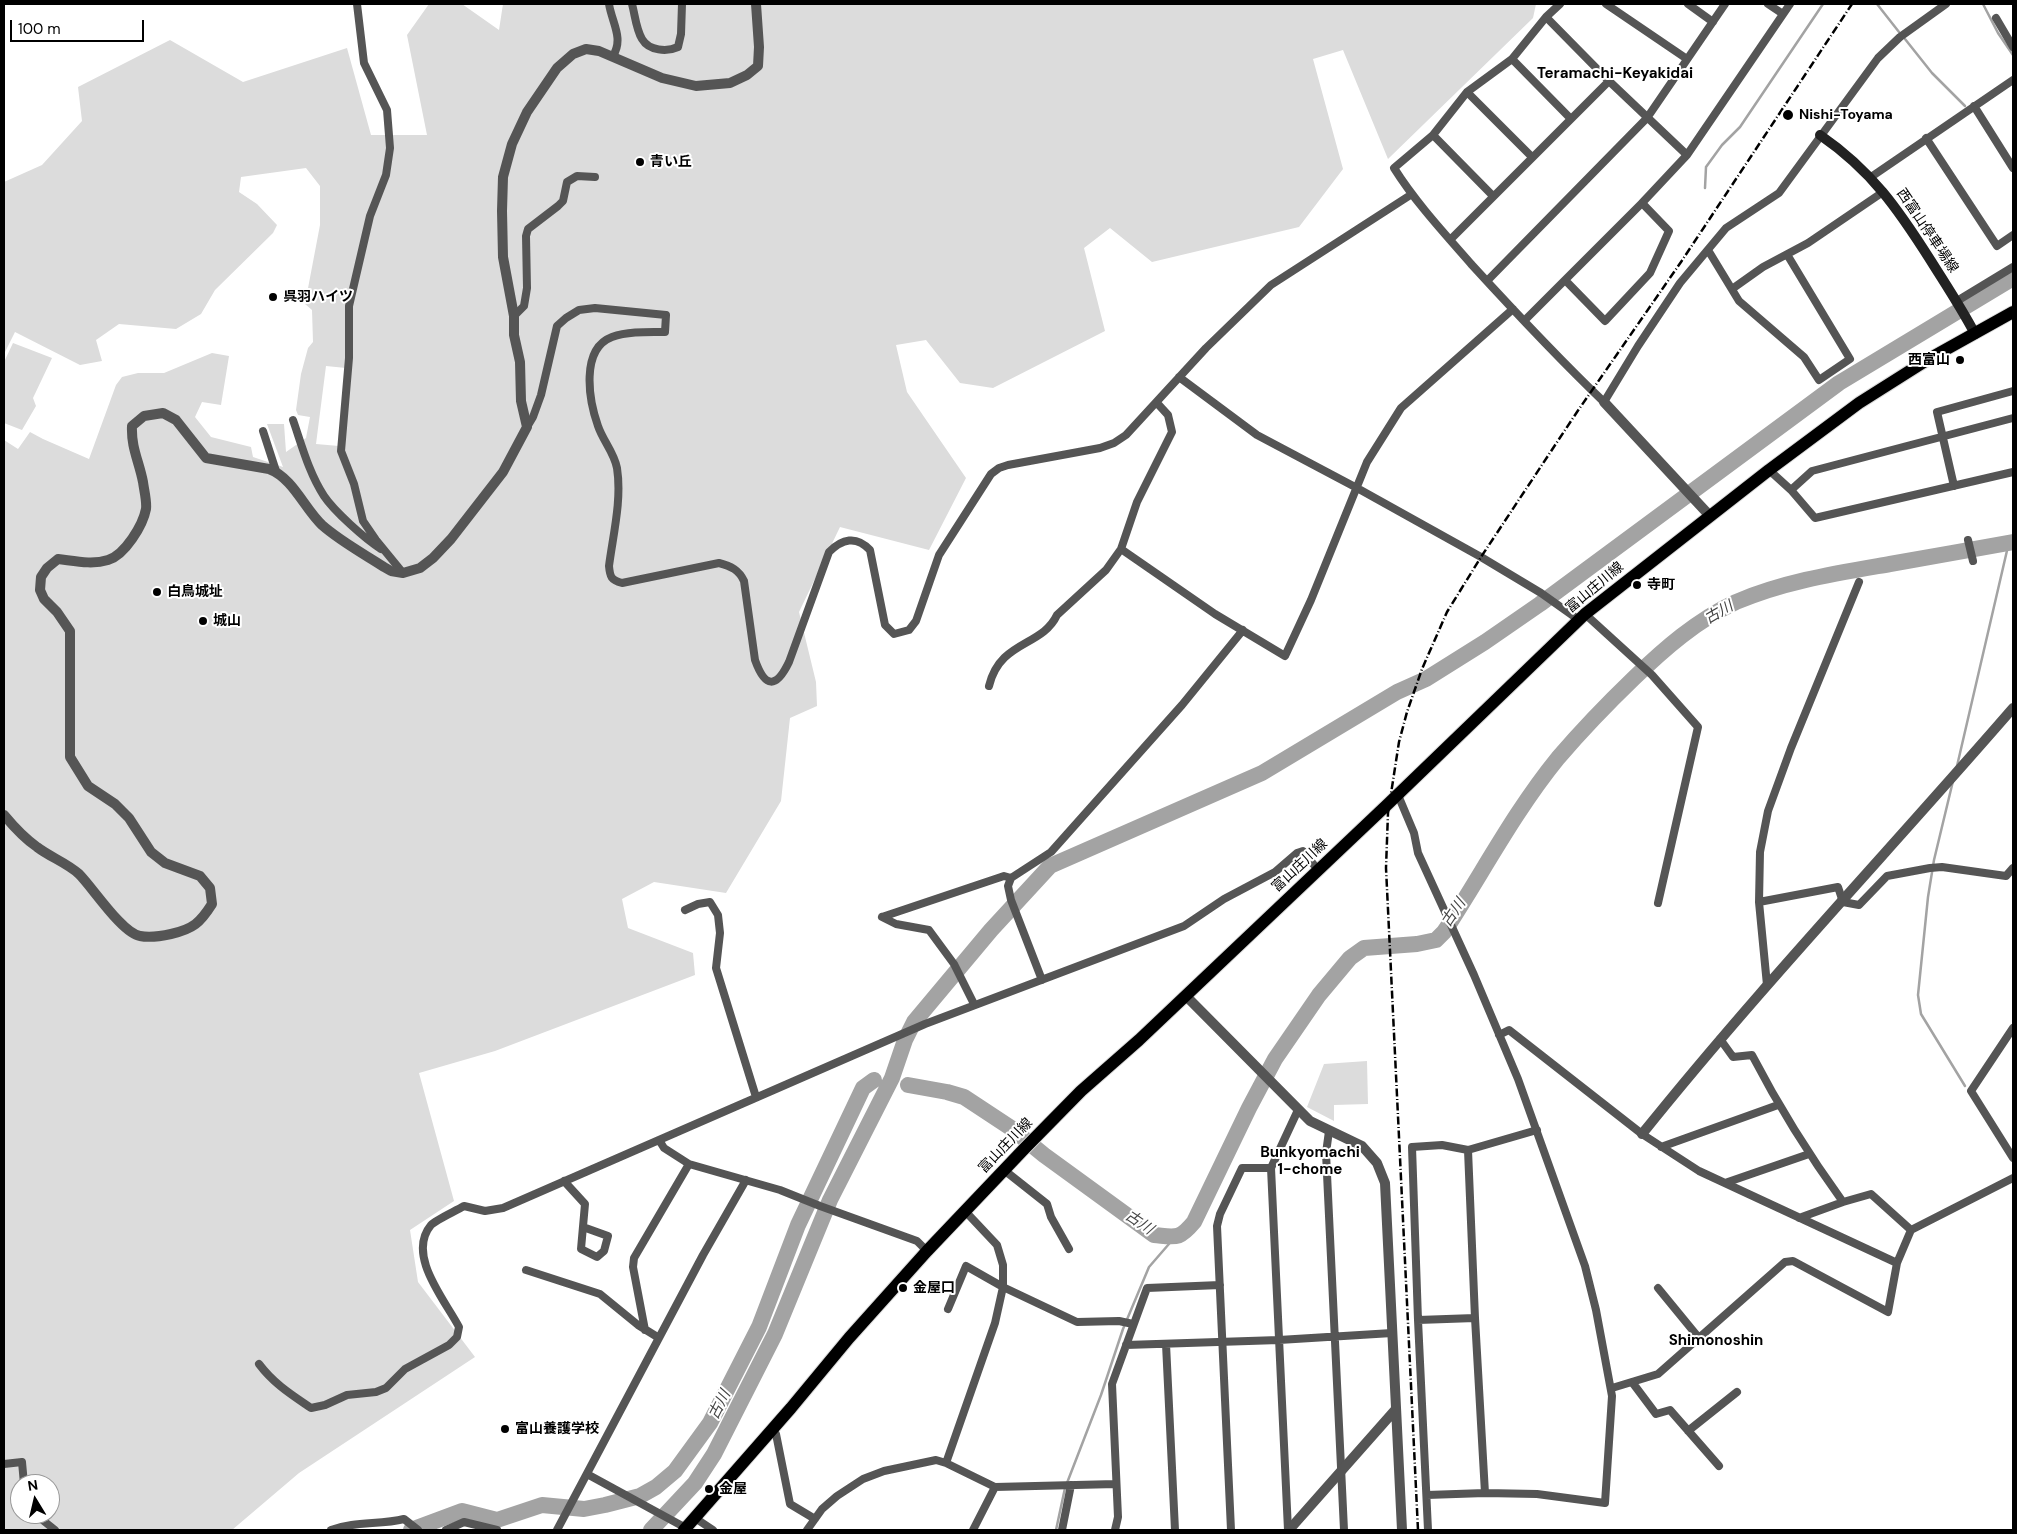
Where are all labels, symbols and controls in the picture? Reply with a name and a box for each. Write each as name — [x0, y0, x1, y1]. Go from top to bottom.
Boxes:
scale bar — [12, 10, 146, 42]
text: 100 m — [18, 19, 61, 39]
district label: Teramachi-Keyakidai — [1537, 65, 1693, 83]
place label: Nishi-Toyama — [1799, 107, 1893, 123]
marker: Nishi-Toyama — [1781, 108, 1795, 122]
place label: 青い丘 — [650, 154, 692, 170]
marker: 青い丘 — [634, 156, 646, 168]
street label: 西富山停車場線 — [1893, 186, 1961, 276]
place label: 呉羽ハイツ — [283, 289, 353, 305]
marker: 呉羽ハイツ — [267, 291, 279, 303]
place label: 西富山 — [1908, 352, 1950, 368]
marker: 西富山 — [1954, 354, 1966, 366]
street label: 富山庄川線 — [1563, 559, 1627, 617]
place label: 寺町 — [1647, 577, 1675, 593]
marker: 寺町 — [1631, 579, 1643, 591]
place label: 白鳥城址 — [167, 584, 223, 600]
marker: 白鳥城址 — [151, 586, 163, 598]
water label: 古川 — [1702, 598, 1736, 628]
place label: 城山 — [213, 613, 241, 629]
marker: 城山 — [197, 615, 209, 627]
street label: 富山庄川線 — [1269, 836, 1331, 896]
water label: 古川 — [1438, 896, 1470, 930]
street label: 富山庄川線 — [976, 1115, 1036, 1177]
district label: Bunkyomachi 1-chome — [1260, 1144, 1360, 1179]
water label: 古川 — [1122, 1207, 1156, 1239]
place label: 金屋口 — [913, 1280, 955, 1296]
marker: 金屋口 — [897, 1282, 909, 1294]
district label: Shimonoshin — [1669, 1332, 1763, 1350]
water label: 古川 — [705, 1388, 735, 1422]
place label: 富山養護学校 — [515, 1421, 599, 1437]
marker: 富山養護学校 — [499, 1423, 511, 1435]
north arrow — [10, 1474, 60, 1524]
text: N — [26, 1475, 39, 1495]
place label: 金屋 — [719, 1481, 747, 1497]
marker: 金屋 — [703, 1483, 715, 1495]

